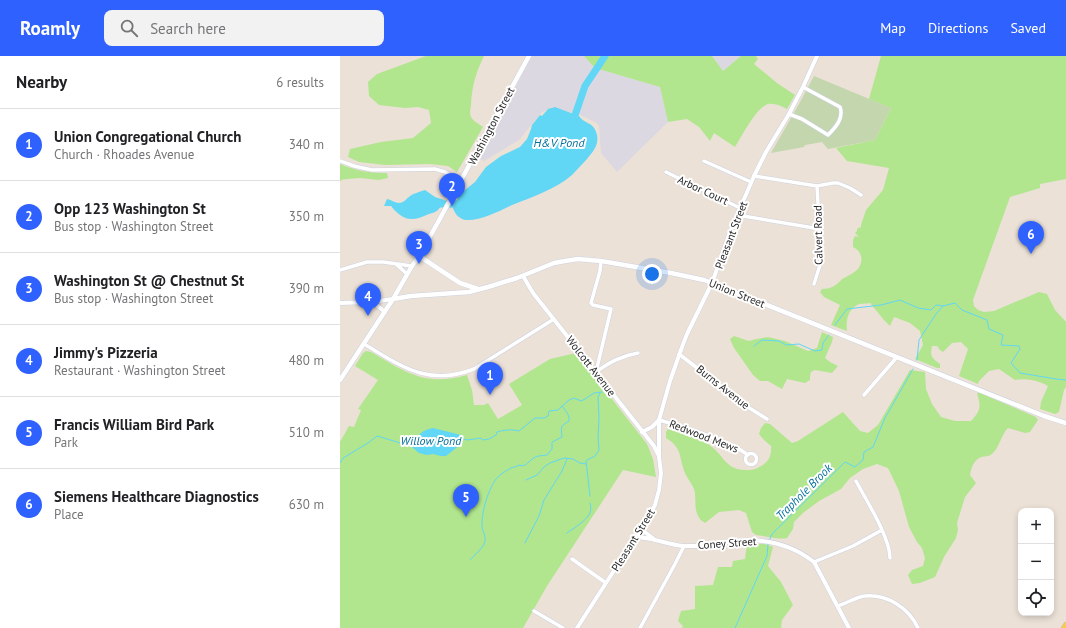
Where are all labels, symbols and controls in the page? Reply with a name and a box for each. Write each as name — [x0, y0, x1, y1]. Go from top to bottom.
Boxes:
search box — [104, 10, 384, 46]
text: Roamly — [20, 16, 80, 40]
icon: search — [118, 17, 140, 39]
text: Search here — [150, 19, 226, 38]
text: Map — [880, 19, 906, 37]
text: Directions — [928, 19, 988, 37]
text: Saved — [1010, 19, 1046, 37]
text: Nearby — [16, 71, 67, 93]
text: 6 results — [276, 74, 324, 91]
street label: Washington Street — [465, 84, 518, 167]
text: Union Congregational Church — [54, 127, 241, 146]
water label: H&V Pond — [533, 135, 585, 150]
text: 1 — [25, 136, 33, 153]
text: 340 m — [289, 136, 324, 153]
text: Church · Rhoades Avenue — [54, 146, 194, 163]
street label: Arbor Court — [675, 172, 731, 208]
pin: 2 — [439, 173, 465, 206]
text: Opp 123 Washington St — [54, 199, 206, 218]
street label: Pleasant Street — [712, 199, 750, 271]
street label: Calvert Road — [810, 205, 826, 265]
text: 2 — [25, 208, 33, 225]
text: 350 m — [289, 208, 324, 225]
text: Bus stop · Washington Street — [54, 218, 213, 235]
pin: 6 — [1018, 221, 1044, 254]
pin: 3 — [406, 231, 432, 264]
your location — [642, 264, 662, 284]
text: Washington St @ Chestnut St — [54, 271, 244, 290]
street label: Union Street — [707, 275, 767, 311]
text: 3 — [25, 280, 33, 297]
text: 390 m — [289, 280, 324, 297]
pin: 4 — [355, 283, 381, 316]
text: Bus stop · Washington Street — [54, 290, 213, 307]
street label: Wolcott Avenue — [563, 333, 619, 399]
text: Jimmy's Pizzeria — [54, 343, 158, 362]
text: 4 — [25, 352, 33, 369]
text: 480 m — [289, 352, 324, 369]
text: Restaurant · Washington Street — [54, 362, 225, 379]
pin: 1 — [477, 362, 503, 395]
street label: Burns Avenue — [694, 362, 753, 412]
text: Francis William Bird Park — [54, 415, 214, 434]
street label: Redwood Mews — [667, 416, 741, 456]
text: 5 — [25, 424, 33, 441]
text: 510 m — [289, 424, 324, 441]
water label: Willow Pond — [401, 433, 462, 448]
text: Park — [54, 434, 78, 451]
water label: Traphole Brook — [772, 460, 835, 523]
pin: 5 — [453, 484, 479, 517]
text: Siemens Healthcare Diagnostics — [54, 487, 259, 506]
text: 6 — [25, 496, 33, 513]
text: 630 m — [289, 496, 324, 513]
text: Place — [54, 506, 84, 523]
street label: Pleasant Street — [608, 506, 658, 574]
map controls — [1018, 508, 1054, 616]
button: + — [1018, 508, 1054, 544]
street label: Coney Street — [697, 534, 757, 552]
button: − — [1018, 544, 1054, 580]
button: locate — [1018, 580, 1054, 616]

